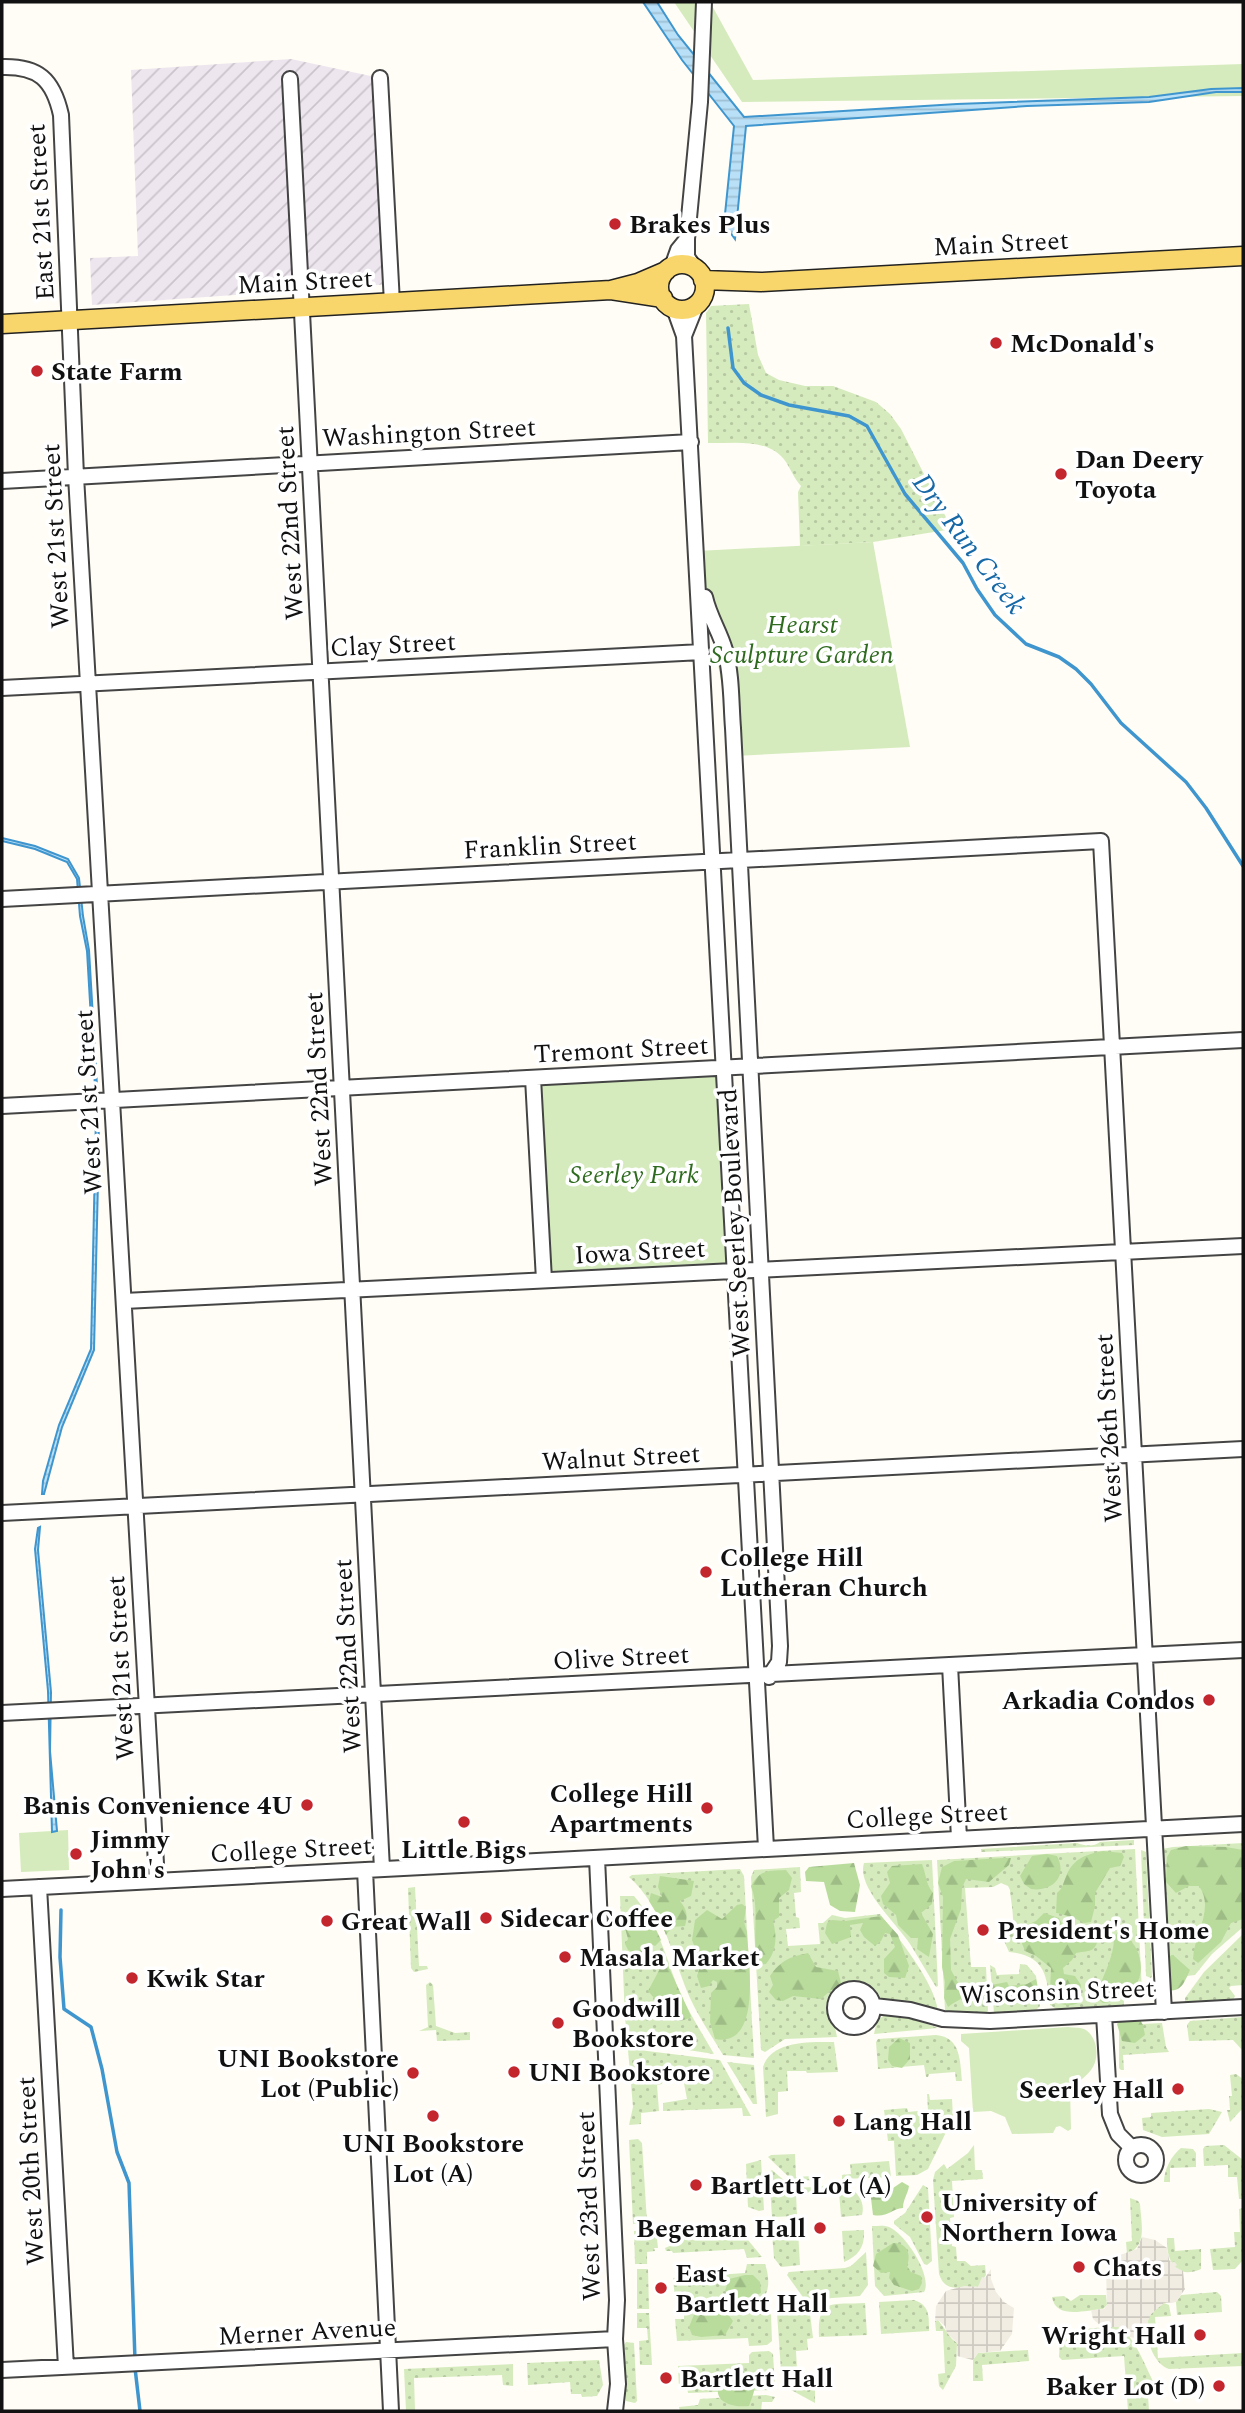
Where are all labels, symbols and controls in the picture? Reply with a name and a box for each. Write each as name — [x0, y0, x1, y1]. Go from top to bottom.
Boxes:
street label: East 21st Street — [16, 122, 66, 301]
place label: Brakes Plus — [629, 205, 771, 245]
marker: Brakes Plus — [607, 216, 623, 232]
street label: Main Street — [932, 220, 1070, 268]
street label: Main Street — [236, 258, 374, 306]
place label: McDonald's — [1010, 324, 1155, 364]
marker: McDonald's — [988, 335, 1004, 351]
place label: State Farm — [51, 352, 183, 392]
marker: State Farm — [29, 363, 45, 379]
street label: Washington Street — [321, 407, 537, 459]
street label: West 22nd Street — [265, 425, 315, 621]
place label: Dan Deery Toyota — [1075, 440, 1204, 510]
street label: West 21st Street — [31, 442, 81, 629]
water label: Dry Run Creek — [901, 464, 1037, 624]
marker: Dan Deery Toyota — [1053, 466, 1069, 482]
park label: Hearst Sculpture Garden — [710, 605, 894, 675]
street label: Clay Street — [329, 622, 457, 668]
street label: Franklin Street — [462, 821, 638, 871]
street label: West 22nd Street — [294, 991, 344, 1187]
street label: West 21st Street — [64, 1008, 114, 1195]
street label: Tremont Street — [533, 1025, 710, 1075]
street label: West Seerley Boulevard — [708, 1087, 762, 1359]
park label: Seerley Park — [569, 1155, 699, 1195]
street label: Iowa Street — [573, 1229, 707, 1275]
street label: West 26th Street — [1084, 1332, 1134, 1524]
street label: Walnut Street — [541, 1434, 701, 1482]
place label: College Hill Lutheran Church — [720, 1538, 928, 1608]
street label: West 22nd Street — [323, 1558, 373, 1754]
marker: College Hill Lutheran Church — [698, 1564, 714, 1580]
street label: West 21st Street — [96, 1574, 146, 1761]
street label: Olive Street — [552, 1634, 690, 1682]
place label: Arkadia Condos — [1002, 1681, 1195, 1721]
marker: Arkadia Condos — [1201, 1692, 1217, 1708]
place label: College Hill Apartments — [549, 1774, 693, 1844]
place label: Banis Convenience 4U — [23, 1786, 293, 1826]
street label: College Street — [845, 1792, 1009, 1840]
marker: Banis Convenience 4U — [299, 1797, 315, 1813]
marker: College Hill Apartments — [699, 1800, 715, 1816]
marker: Little Bigs — [456, 1814, 472, 1830]
place label: Jimmy John's — [90, 1820, 171, 1890]
street label: College Street — [209, 1826, 373, 1874]
place label: Little Bigs — [401, 1830, 527, 1870]
marker: Jimmy John's — [68, 1846, 84, 1862]
place label: Sidecar Coffee — [500, 1899, 673, 1939]
place label: Great Wall — [341, 1902, 471, 1942]
marker: Sidecar Coffee — [478, 1910, 494, 1926]
place label: President's Home — [997, 1911, 1209, 1951]
marker: Great Wall — [319, 1913, 335, 1929]
marker: President's Home — [975, 1922, 991, 1938]
place label: Masala Market — [579, 1938, 760, 1978]
marker: Masala Market — [557, 1949, 573, 1965]
place label: Kwik Star — [146, 1959, 266, 1999]
street label: Wisconsin Street — [959, 1969, 1155, 2015]
marker: Kwik Star — [124, 1970, 140, 1986]
place label: Goodwill Bookstore — [572, 1989, 694, 2059]
marker: Goodwill Bookstore — [550, 2015, 566, 2031]
place label: UNI Bookstore Lot (Public) — [217, 2039, 399, 2109]
place label: UNI Bookstore — [528, 2053, 710, 2093]
marker: UNI Bookstore — [506, 2064, 522, 2080]
marker: UNI Bookstore Lot (Public) — [405, 2065, 421, 2081]
place label: Seerley Hall — [1019, 2070, 1164, 2110]
street label: West 20th Street — [6, 2075, 56, 2267]
marker: Seerley Hall — [1170, 2081, 1186, 2097]
place label: Lang Hall — [853, 2102, 972, 2142]
marker: UNI Bookstore Lot (A) — [425, 2108, 441, 2124]
street label: West 23rd Street — [566, 2110, 612, 2302]
marker: Lang Hall — [831, 2113, 847, 2129]
place label: UNI Bookstore Lot (A) — [342, 2124, 524, 2194]
place label: Bartlett Lot (A) — [710, 2166, 891, 2206]
marker: Bartlett Lot (A) — [688, 2177, 704, 2193]
place label: University of Northern Iowa — [941, 2183, 1118, 2253]
place label: Begeman Hall — [636, 2209, 806, 2249]
marker: University of Northern Iowa — [919, 2209, 935, 2225]
marker: Begeman Hall — [812, 2220, 828, 2236]
place label: Chats — [1093, 2248, 1162, 2288]
place label: East Bartlett Hall — [675, 2254, 828, 2324]
marker: Chats — [1071, 2259, 1087, 2275]
marker: East Bartlett Hall — [653, 2280, 669, 2296]
street label: Merner Avenue — [217, 2307, 397, 2357]
place label: Wright Hall — [1041, 2316, 1186, 2356]
marker: Wright Hall — [1192, 2327, 1208, 2343]
place label: Bartlett Hall — [680, 2359, 833, 2399]
place label: Baker Lot (D) — [1045, 2367, 1205, 2407]
marker: Bartlett Hall — [658, 2370, 674, 2386]
marker: Baker Lot (D) — [1211, 2378, 1227, 2394]

